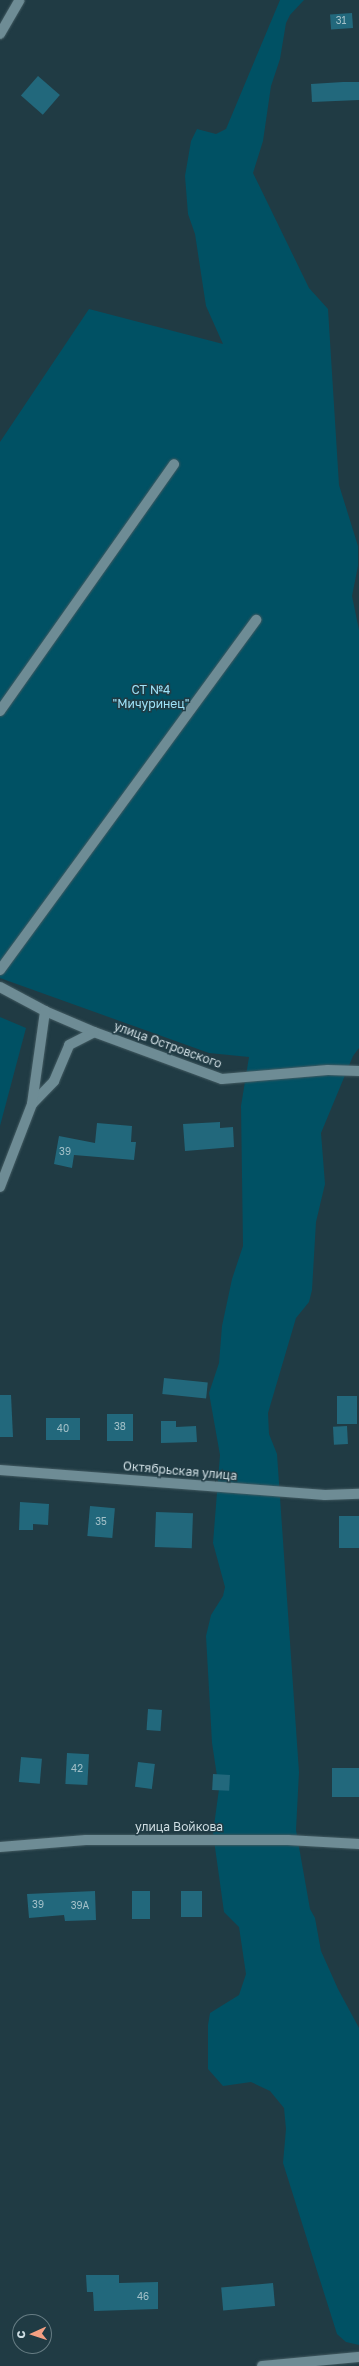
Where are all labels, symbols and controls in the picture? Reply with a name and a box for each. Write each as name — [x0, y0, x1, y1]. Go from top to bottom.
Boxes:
house number: 31 — [336, 15, 346, 27]
park label: СТ №4 "Мичуринец" — [113, 683, 189, 711]
street label: улица Островского — [112, 1019, 224, 1071]
house number: 39 — [59, 1146, 71, 1158]
house number: 38 — [114, 1421, 126, 1433]
house number: 40 — [57, 1423, 69, 1435]
street label: Октябрьская улица — [122, 1459, 238, 1483]
house number: 35 — [95, 1516, 107, 1528]
house number: 42 — [71, 1763, 83, 1775]
street label: улица Войкова — [135, 1820, 223, 1834]
house number: 39 — [32, 1899, 44, 1911]
house number: 39А — [71, 1900, 89, 1912]
house number: 46 — [137, 2291, 149, 2303]
north arrow — [12, 2314, 52, 2354]
text: С — [14, 2330, 27, 2339]

